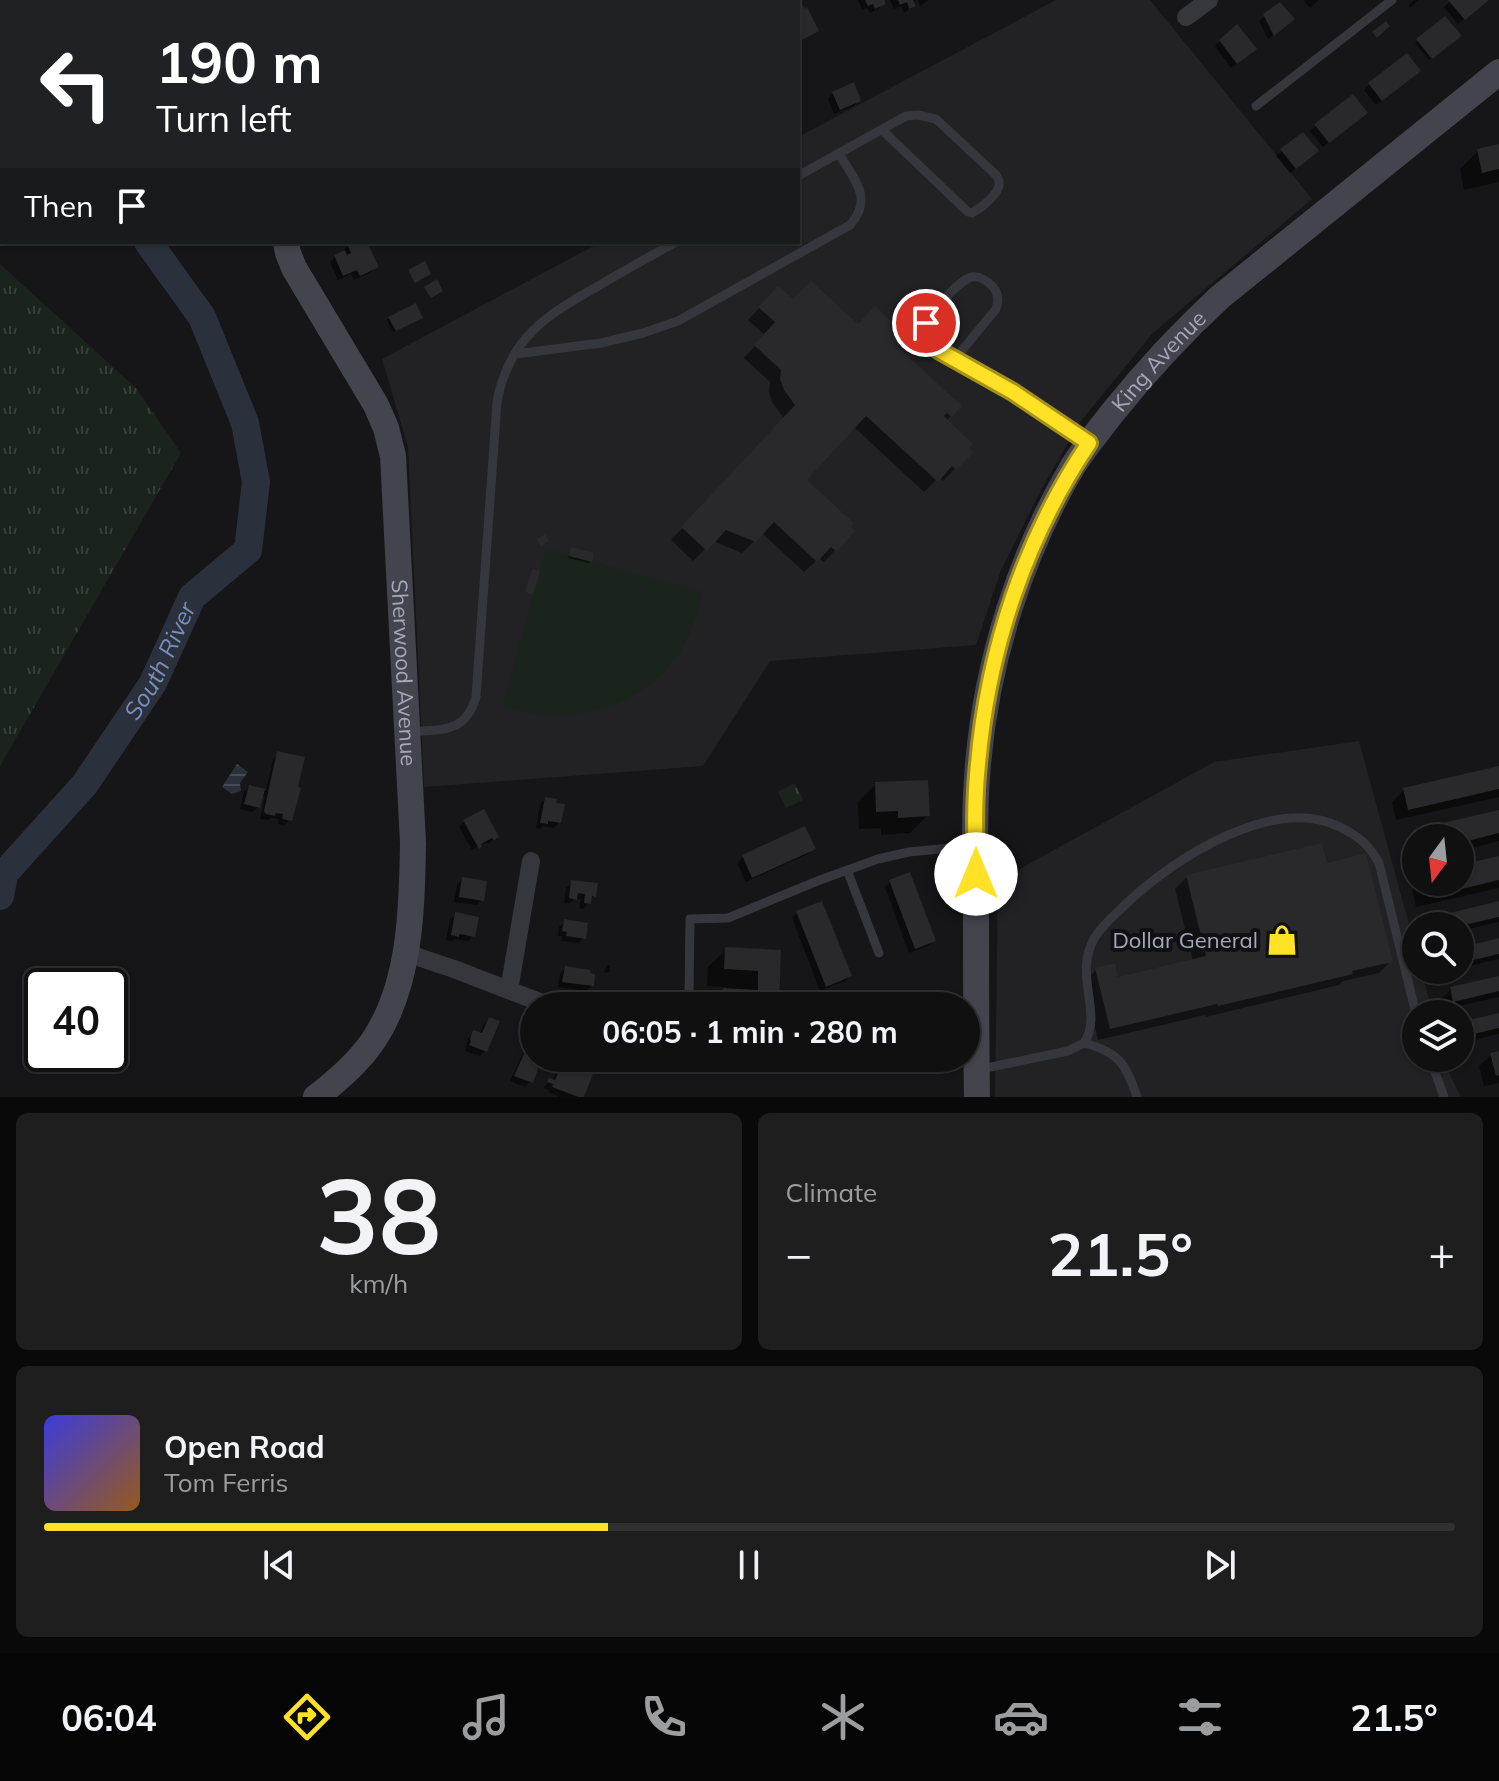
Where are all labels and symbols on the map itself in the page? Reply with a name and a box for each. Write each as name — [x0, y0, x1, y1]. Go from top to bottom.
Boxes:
pin — [892, 289, 960, 357]
street label: King Avenue — [1105, 304, 1212, 417]
street label: Sherwood Avenue — [385, 579, 423, 767]
water label: South River — [117, 596, 202, 725]
north arrow — [1402, 824, 1474, 896]
position arrow — [934, 832, 1018, 916]
shop icon: Dollar General — [1265, 923, 1299, 957]
place label: Dollar General — [1112, 926, 1258, 954]
speed limit sign: 40 — [24, 968, 128, 1072]

